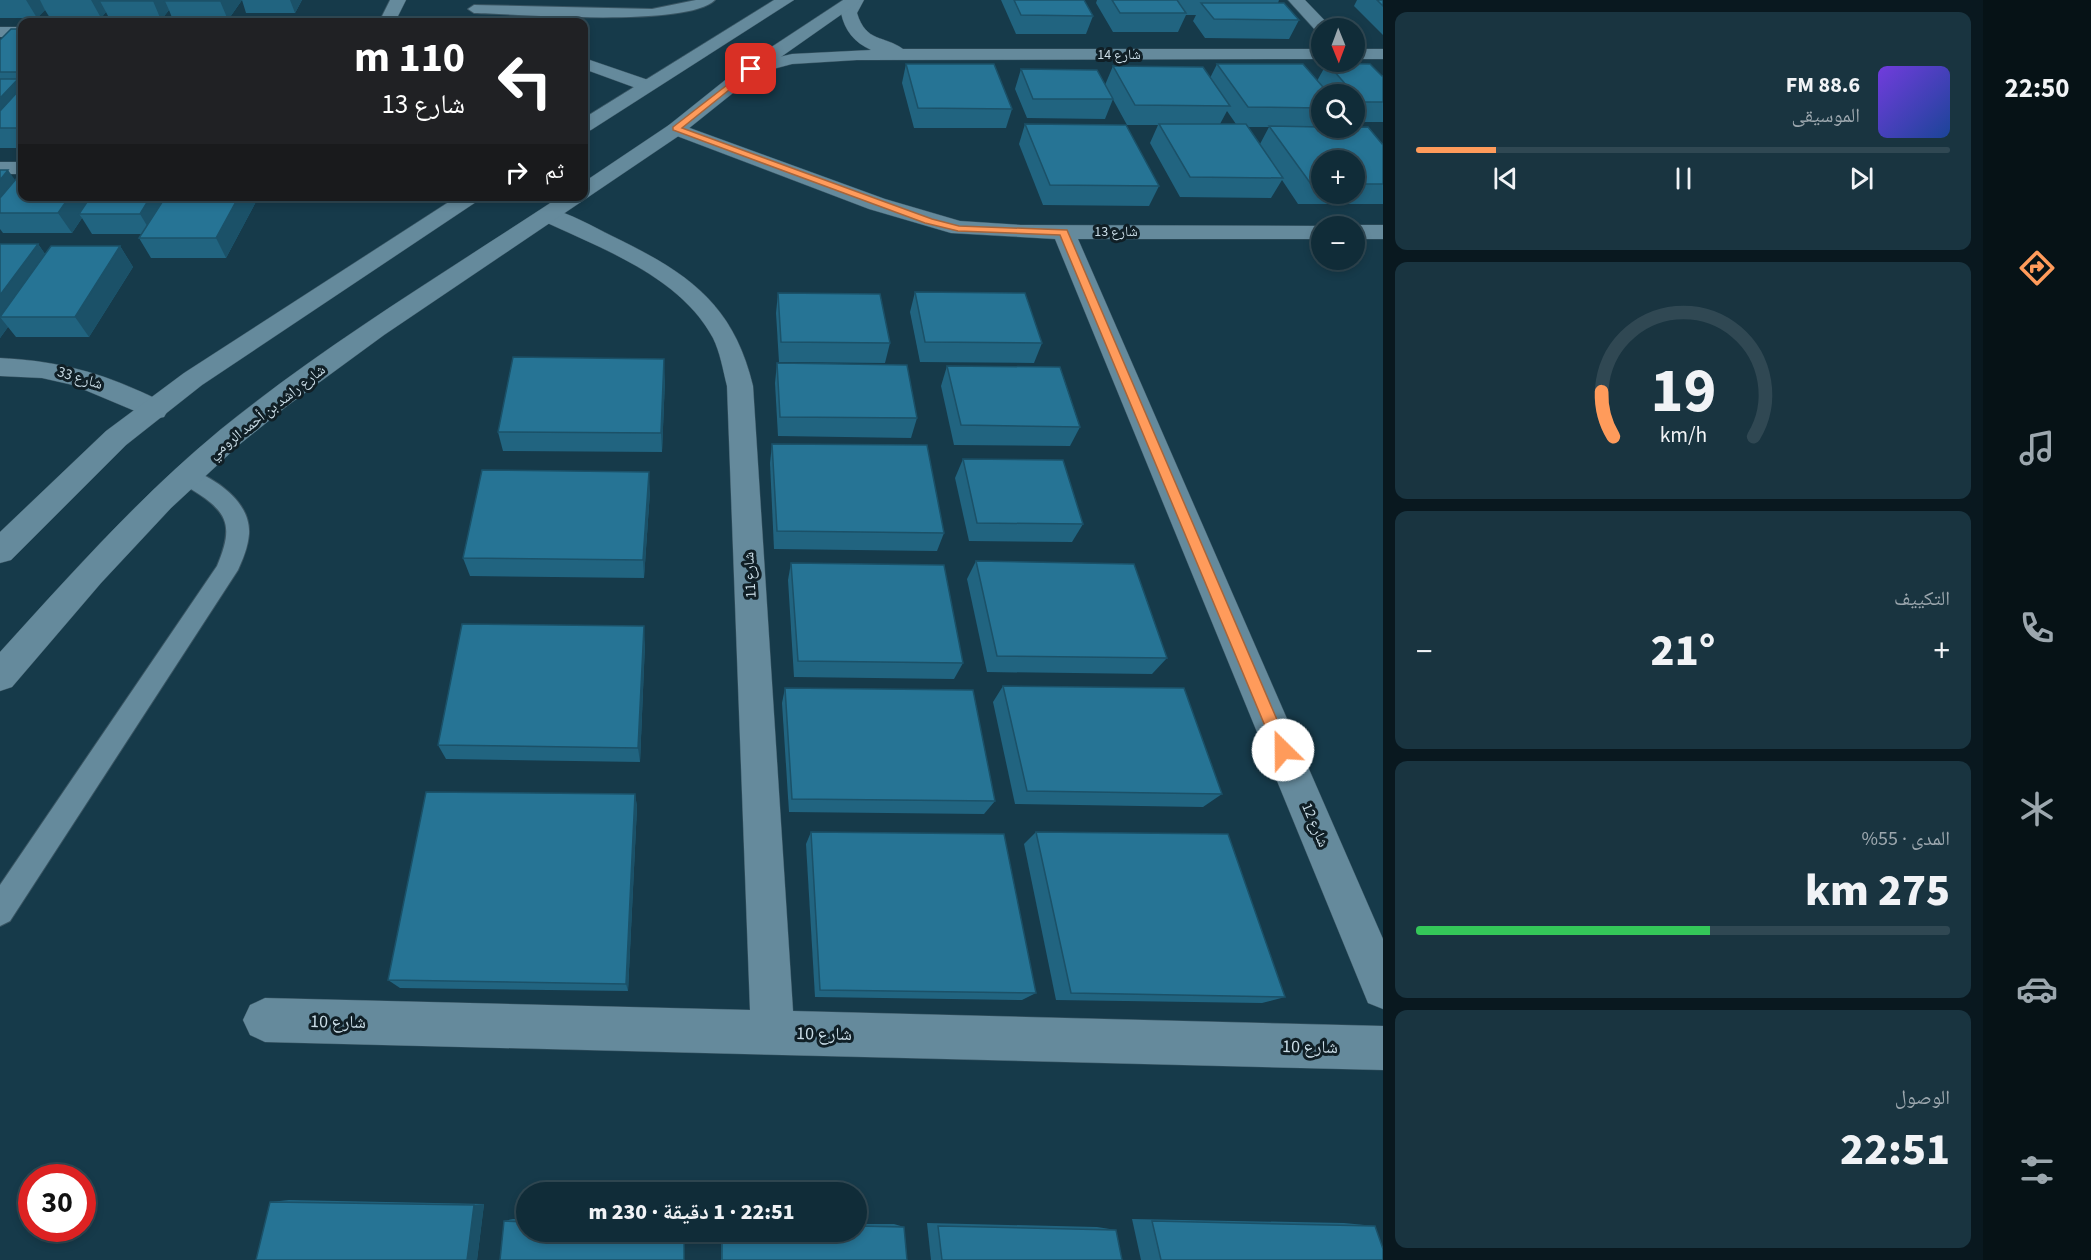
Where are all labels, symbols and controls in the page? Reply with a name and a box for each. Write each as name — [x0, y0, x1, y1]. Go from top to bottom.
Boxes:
north arrow — [1311, 18, 1365, 72]
map controls — [1311, 18, 1365, 270]
text: 110 m — [354, 28, 465, 88]
icon: left — [486, 42, 564, 120]
pin — [725, 43, 776, 94]
street label: شارع 14 — [1097, 45, 1141, 65]
icon: arrive — [734, 52, 767, 85]
text: 88.6 FM — [1786, 69, 1860, 101]
text: 22:50 — [2004, 69, 2070, 108]
button: search — [1311, 84, 1365, 138]
text: شارع 13 — [381, 85, 465, 124]
text: الموسيقى — [1792, 102, 1860, 130]
button: + — [1311, 150, 1365, 204]
text: ثم — [545, 155, 564, 187]
icon: right — [500, 156, 533, 189]
icon: previous — [1489, 162, 1522, 195]
icon: pause — [1667, 162, 1700, 195]
icon: next — [1845, 162, 1878, 195]
button: − — [1311, 216, 1365, 270]
street label: شارع 13 — [1094, 222, 1138, 242]
icon: directions — [2016, 247, 2058, 289]
text: 19 — [1650, 348, 1716, 437]
street label: شارع راشد بن أحمد الرومي — [204, 360, 330, 465]
street label: شارع 33 — [55, 361, 105, 395]
text: km/h — [1659, 421, 1707, 452]
icon: music — [2016, 427, 2058, 469]
street label: شارع 11 — [738, 551, 762, 599]
text: التكييف — [1894, 585, 1950, 613]
icon: phone — [2016, 607, 2058, 649]
text: 21° — [1651, 619, 1715, 683]
text: − — [1416, 628, 1432, 675]
text: + — [1934, 628, 1950, 675]
position arrow — [1251, 718, 1315, 782]
icon: climate — [2016, 788, 2058, 830]
street label: شارع 12 — [1296, 800, 1334, 851]
text: المدى · 55% — [1862, 825, 1950, 853]
text: 275 km — [1805, 859, 1950, 923]
icon: car — [2016, 968, 2058, 1010]
street label: شارع 10 — [310, 1009, 366, 1035]
street label: شارع 10 — [796, 1021, 852, 1047]
street label: شارع 10 — [1282, 1034, 1338, 1060]
text: الوصول — [1895, 1084, 1950, 1112]
text: 22:51 — [1840, 1118, 1950, 1182]
icon: filters — [2016, 1149, 2058, 1191]
speed limit sign: 30 — [18, 1164, 96, 1242]
text: 22:51 · 1 دقيقة · 230 m — [588, 1196, 795, 1228]

